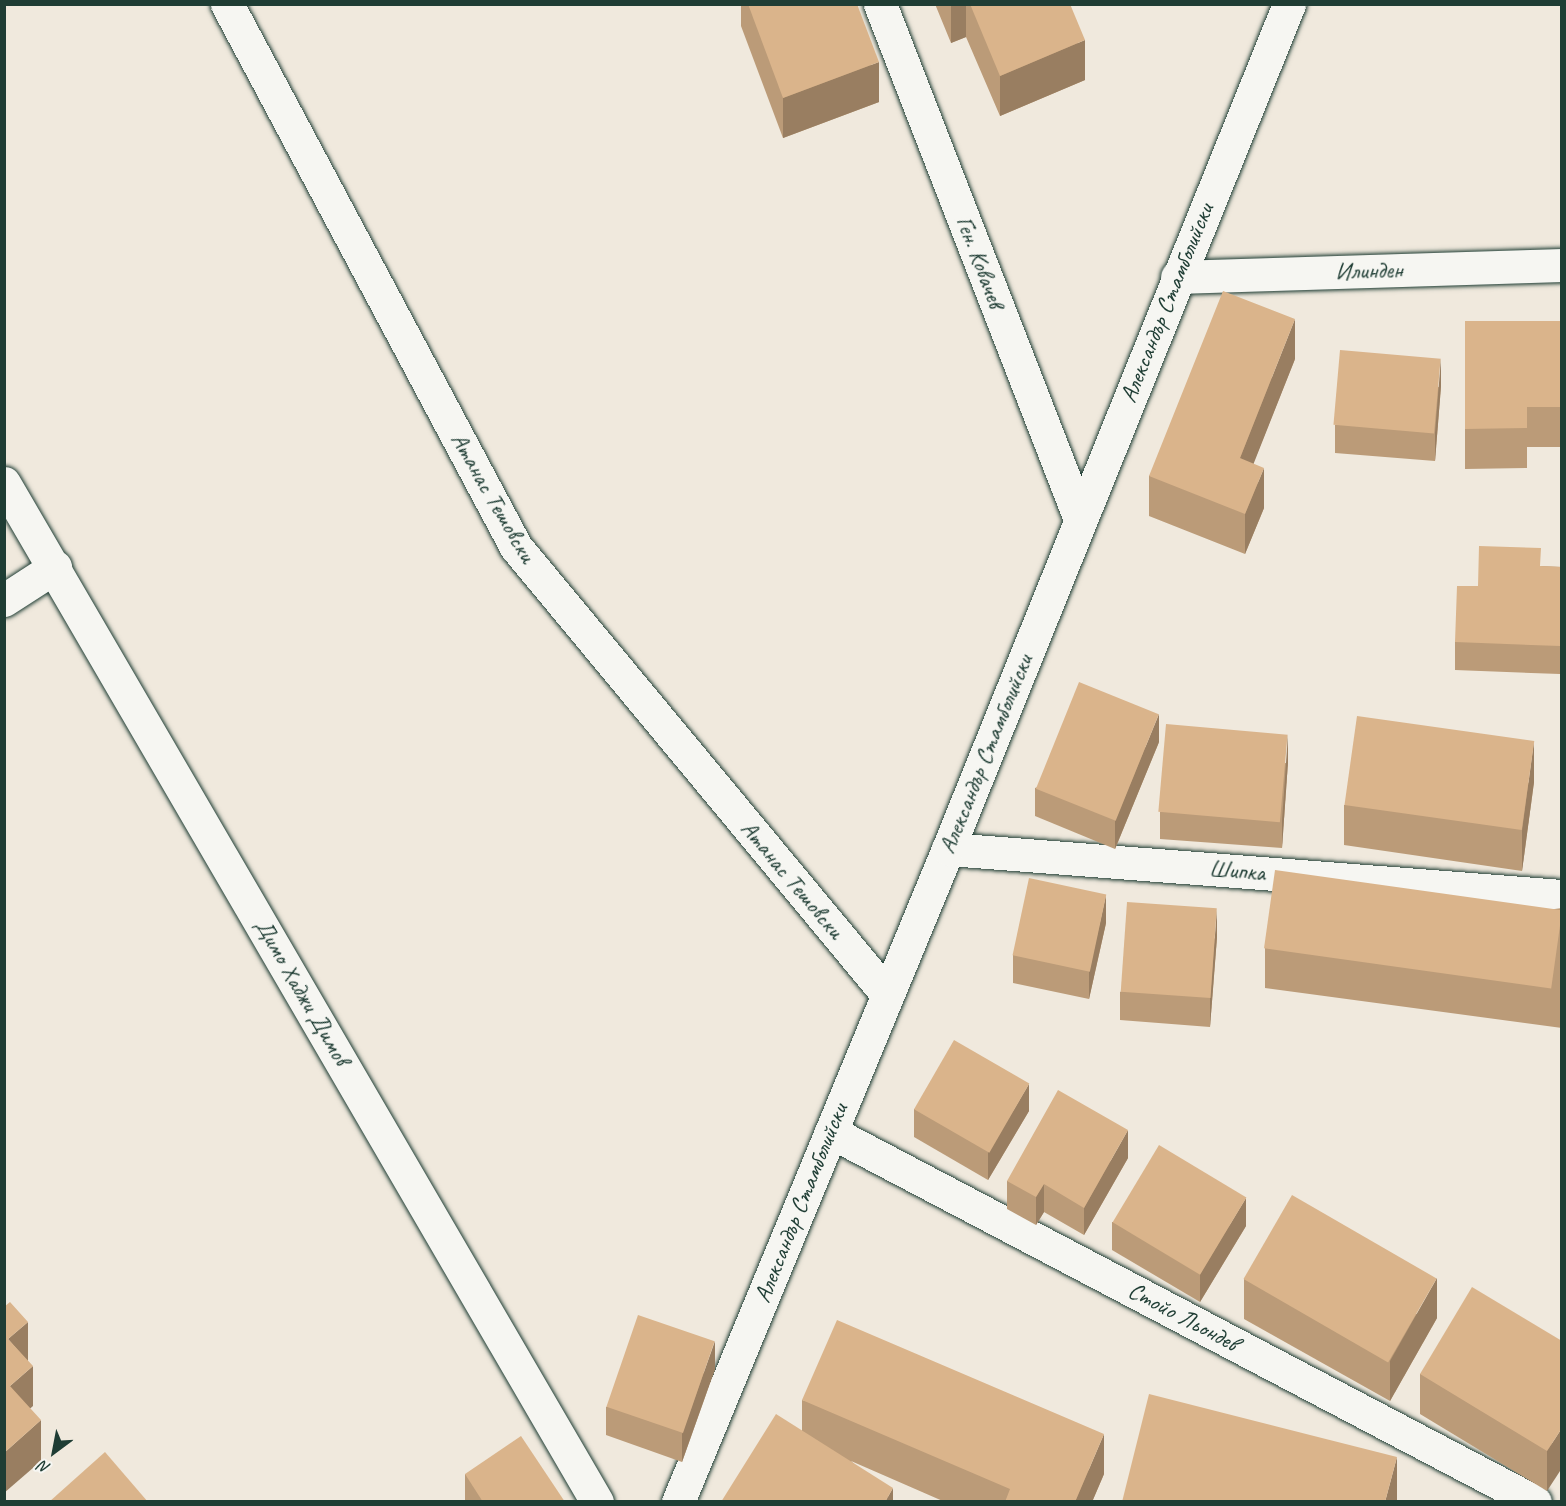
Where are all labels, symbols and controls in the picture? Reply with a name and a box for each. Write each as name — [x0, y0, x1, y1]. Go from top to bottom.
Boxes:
street label: Александър Стамболийски — [1114, 199, 1220, 407]
street label: Ген. Ковачев — [949, 212, 1011, 312]
street label: Илинден — [1335, 255, 1403, 287]
street label: Атанас Тешовски — [445, 430, 541, 566]
street label: Александър Стамболийски — [933, 650, 1039, 858]
street label: Атанас Тешовски — [735, 817, 849, 943]
street label: Шипка — [1208, 855, 1266, 887]
street label: Димо Хаджи Димов — [248, 913, 356, 1071]
street label: Александър Стамболийски — [748, 1099, 854, 1307]
street label: Стойо Льондев — [1123, 1276, 1243, 1358]
north arrow — [24, 1422, 84, 1482]
text: N — [35, 1456, 54, 1478]

